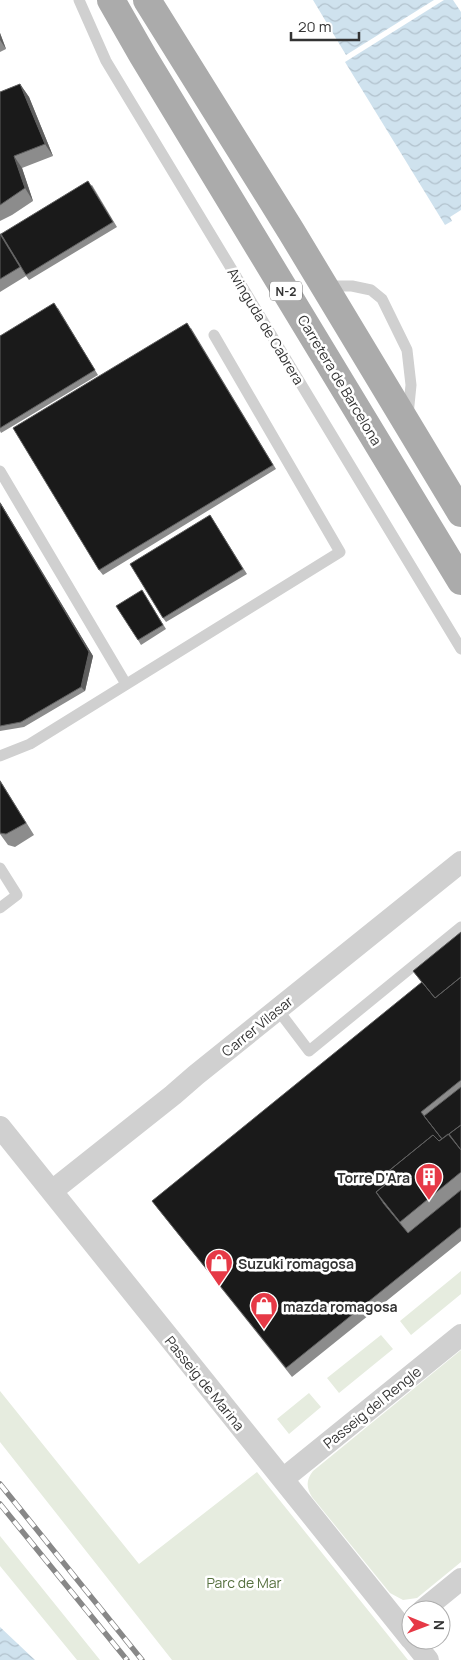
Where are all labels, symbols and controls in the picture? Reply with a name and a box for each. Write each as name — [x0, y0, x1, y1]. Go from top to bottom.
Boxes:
scale bar — [291, 10, 358, 42]
text: 20 m — [298, 16, 331, 37]
street label: Avinguda de Cabrera — [223, 264, 309, 388]
road number: N-2 — [270, 282, 302, 300]
street label: Carretera de Barcelona — [294, 311, 386, 449]
street label: Carrer Vilasar — [217, 991, 297, 1061]
building icon: Torre D'Ara — [414, 1162, 444, 1201]
place label: Torre D'Ara — [337, 1168, 410, 1187]
shop icon: Suzuki romagosa — [204, 1248, 234, 1287]
place label: Suzuki romagosa — [238, 1254, 354, 1273]
shop icon: mazda romagosa — [249, 1291, 279, 1330]
place label: mazda romagosa — [283, 1297, 398, 1316]
street label: Passeig de Marina — [161, 1332, 249, 1434]
street label: Passeig del Rengle — [319, 1362, 425, 1452]
park label: Parc de Mar — [206, 1573, 282, 1592]
north arrow — [401, 1600, 451, 1650]
text: N — [430, 1620, 449, 1630]

